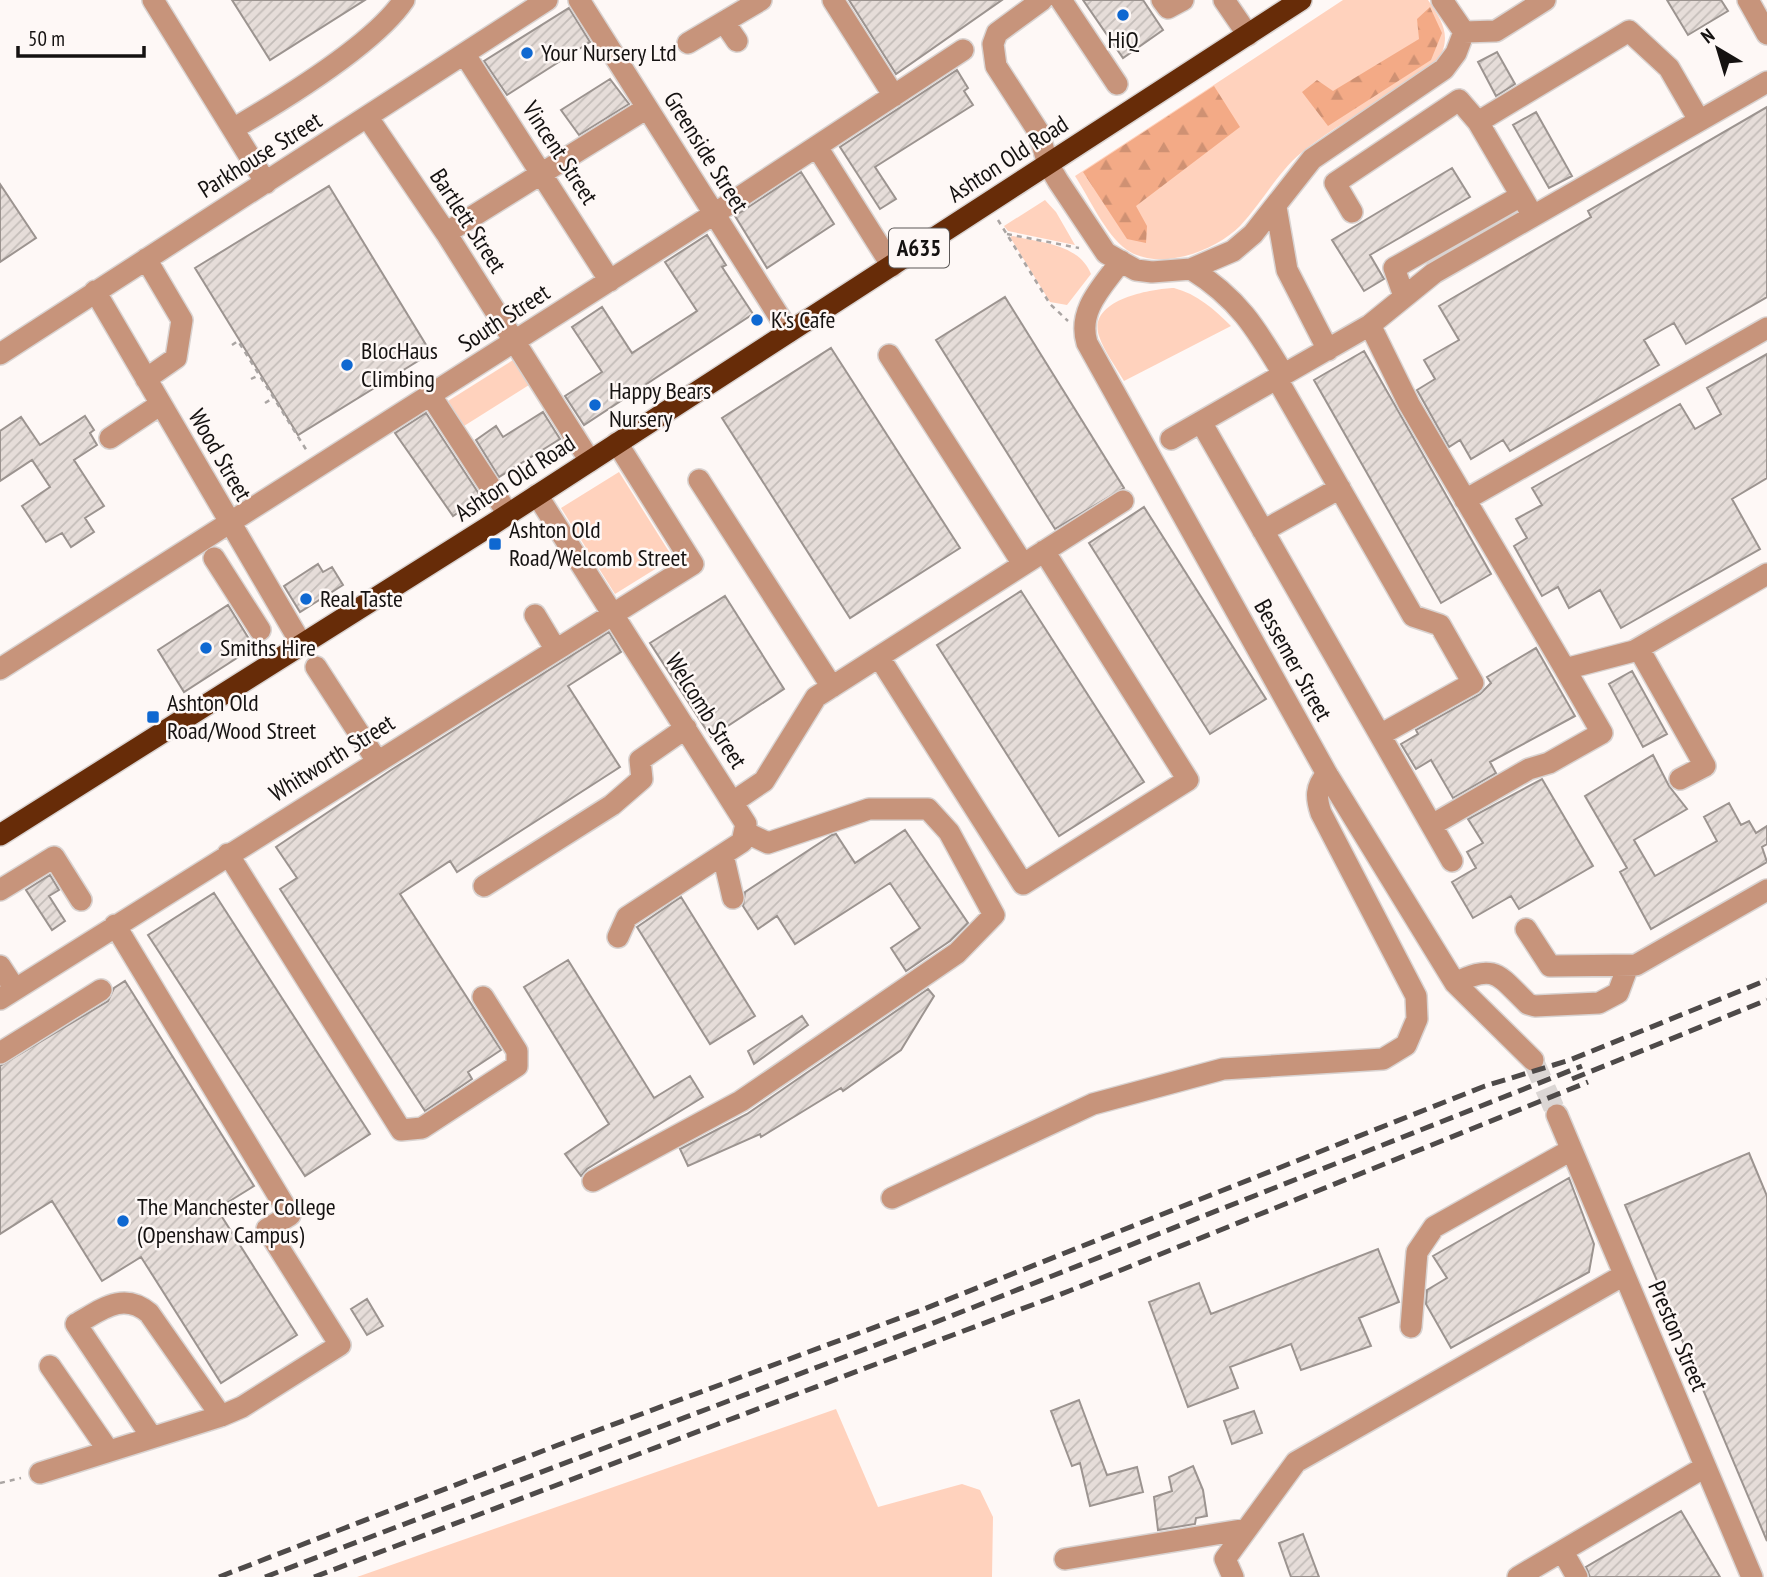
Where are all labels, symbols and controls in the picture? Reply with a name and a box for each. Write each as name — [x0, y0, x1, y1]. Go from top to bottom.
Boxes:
marker: HiQ — [1115, 7, 1131, 23]
scale bar — [18, 14, 144, 58]
north arrow — [1683, 14, 1753, 84]
text: N — [1696, 23, 1719, 48]
place label: HiQ — [1107, 24, 1139, 55]
text: 50 m — [28, 25, 65, 52]
place label: Your Nursery Ltd — [541, 37, 677, 68]
marker: Your Nursery Ltd — [519, 45, 535, 61]
street label: Greenside Street — [657, 85, 756, 218]
street label: Vincent Street — [515, 94, 605, 210]
street label: Parkhouse Street — [192, 104, 328, 205]
street label: Ashton Old Road — [942, 108, 1074, 209]
street label: Bartlett Street — [423, 163, 514, 279]
road number: A635 — [889, 229, 949, 268]
street label: South Street — [452, 276, 556, 359]
place label: K's Cafe — [771, 304, 835, 335]
marker: K's Cafe — [749, 312, 765, 328]
place label: BlocHaus Climbing — [361, 335, 438, 394]
marker: BlocHaus Climbing — [339, 357, 355, 373]
place label: Happy Bears Nursery — [609, 375, 711, 434]
marker: Happy Bears Nursery — [587, 397, 603, 413]
street label: Wood Street — [182, 403, 259, 507]
street label: Ashton Old Road — [449, 427, 581, 528]
place label: Ashton Old Road/Welcomb Street — [509, 514, 688, 573]
marker: Ashton Old Road/Welcomb Street — [487, 536, 503, 552]
place label: Real Taste — [320, 583, 403, 614]
marker: Real Taste — [298, 591, 314, 607]
street label: Bessemer Street — [1247, 594, 1340, 726]
place label: Smiths Hire — [220, 632, 316, 663]
marker: Smiths Hire — [198, 640, 214, 656]
street label: Welcomb Street — [659, 647, 754, 774]
place label: Ashton Old Road/Wood Street — [167, 687, 317, 746]
street label: Whitworth Street — [263, 707, 400, 808]
marker: Ashton Old Road/Wood Street — [145, 709, 161, 725]
place label: The Manchester College (Openshaw Campus) — [137, 1191, 336, 1250]
marker: The Manchester College (Openshaw Campus) — [115, 1213, 131, 1229]
street label: Preston Street — [1641, 1276, 1716, 1396]

